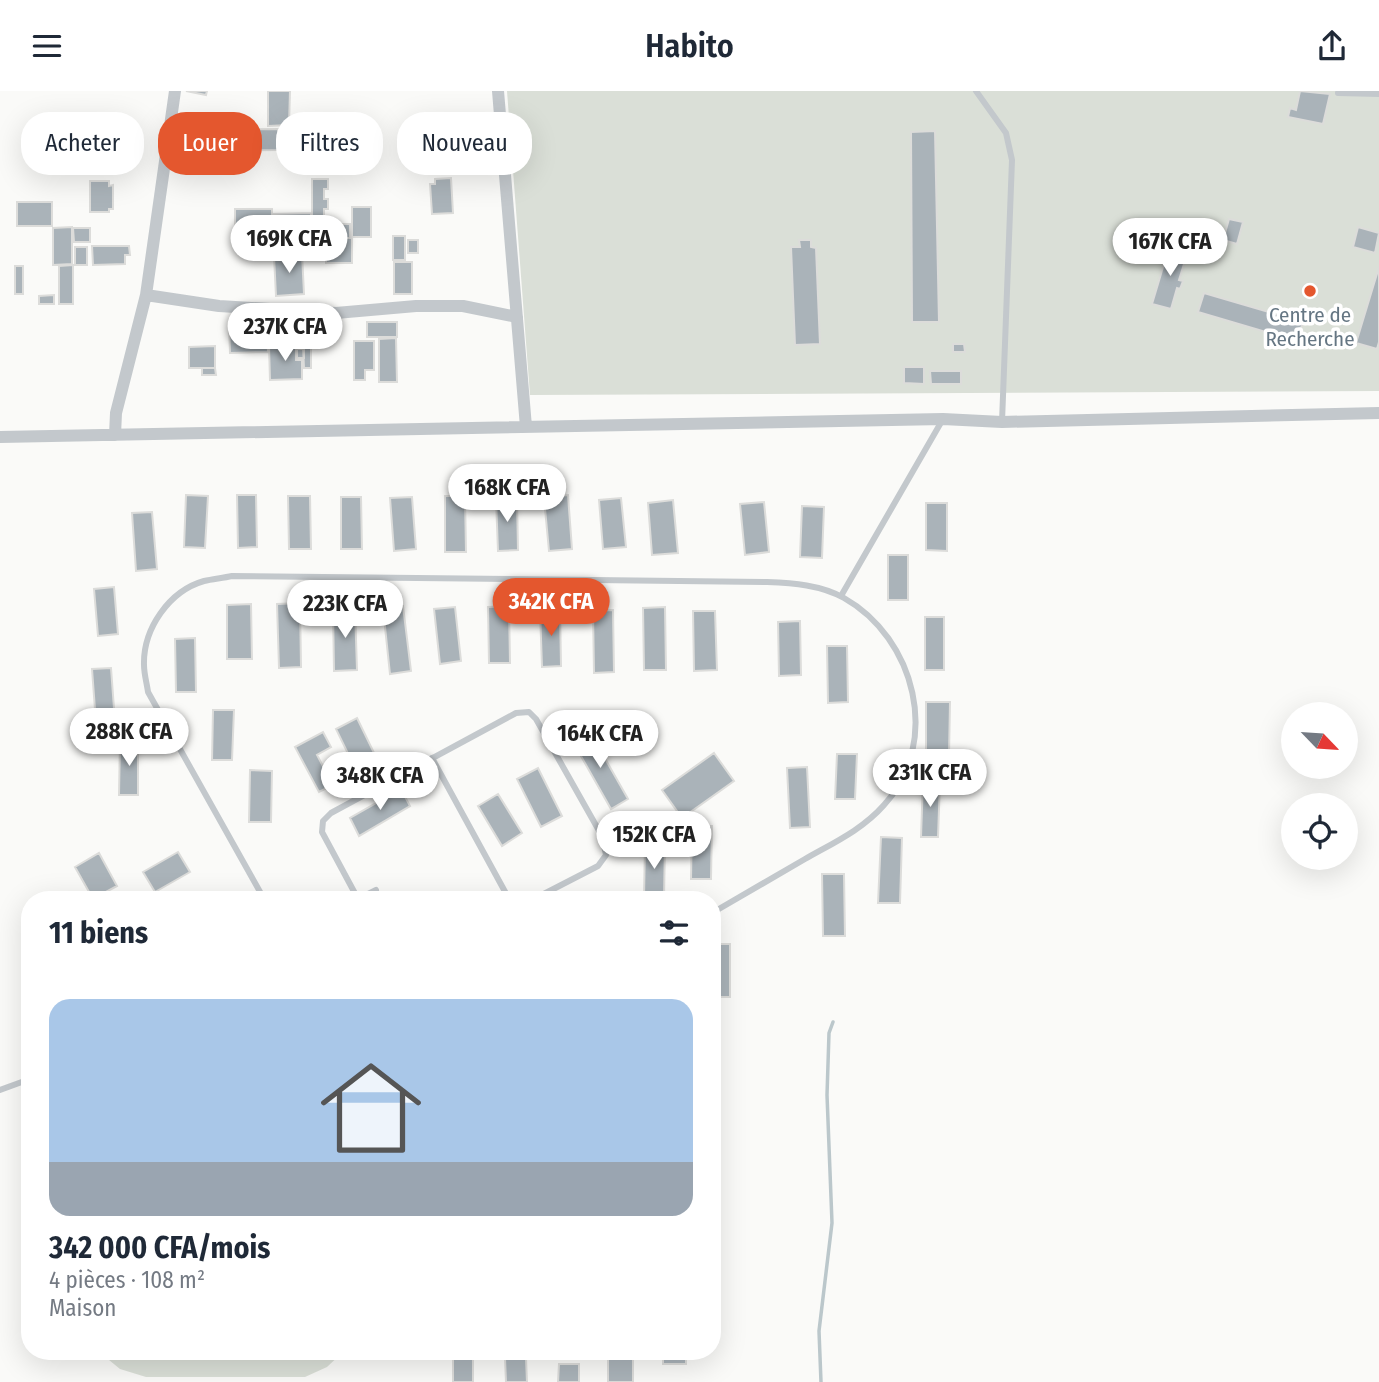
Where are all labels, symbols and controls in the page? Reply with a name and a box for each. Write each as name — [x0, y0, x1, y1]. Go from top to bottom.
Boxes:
icon: menu — [28, 27, 66, 65]
text: Habito — [645, 27, 734, 65]
icon: share — [1313, 27, 1351, 65]
chip: Acheter — [21, 112, 144, 175]
chip: Louer — [158, 112, 262, 175]
chip: Filtres — [276, 112, 383, 175]
chip: Nouveau — [397, 112, 532, 175]
pin: 169K CFA — [217, 215, 361, 275]
pin: 167K CFA — [1098, 219, 1242, 278]
text: 169K CFA — [246, 224, 332, 252]
text: 167K CFA — [1129, 227, 1211, 255]
marker: Centre de Recherche — [1302, 283, 1318, 299]
place label: Centre de Recherche — [1265, 302, 1355, 352]
pin: 237K CFA — [213, 303, 357, 363]
text: 237K CFA — [244, 312, 326, 340]
pin: 168K CFA — [435, 465, 579, 524]
text: 168K CFA — [464, 473, 550, 501]
pin: 342K CFA — [479, 579, 623, 638]
pin: 223K CFA — [273, 581, 417, 640]
text: 342K CFA — [509, 587, 593, 615]
text: 223K CFA — [303, 589, 387, 617]
north arrow — [1281, 702, 1358, 779]
map controls — [1281, 702, 1358, 870]
pin: 288K CFA — [57, 709, 201, 768]
pin: 164K CFA — [528, 711, 672, 770]
text: 288K CFA — [86, 717, 172, 745]
text: 164K CFA — [557, 719, 643, 747]
pin: 231K CFA — [858, 749, 1002, 809]
pin: 348K CFA — [308, 753, 452, 812]
text: 231K CFA — [889, 758, 971, 786]
text: 348K CFA — [337, 761, 423, 789]
button: locate — [1281, 793, 1358, 870]
pin: 152K CFA — [582, 811, 726, 871]
text: 152K CFA — [612, 820, 696, 848]
icon: filters — [655, 914, 693, 952]
text: 11 biens — [49, 915, 148, 951]
icon: home — [308, 1045, 434, 1171]
text: 342 000 CFA/mois — [49, 1230, 270, 1266]
text: 4 pièces · 108 m² — [49, 1266, 205, 1294]
text: Maison — [49, 1294, 116, 1322]

